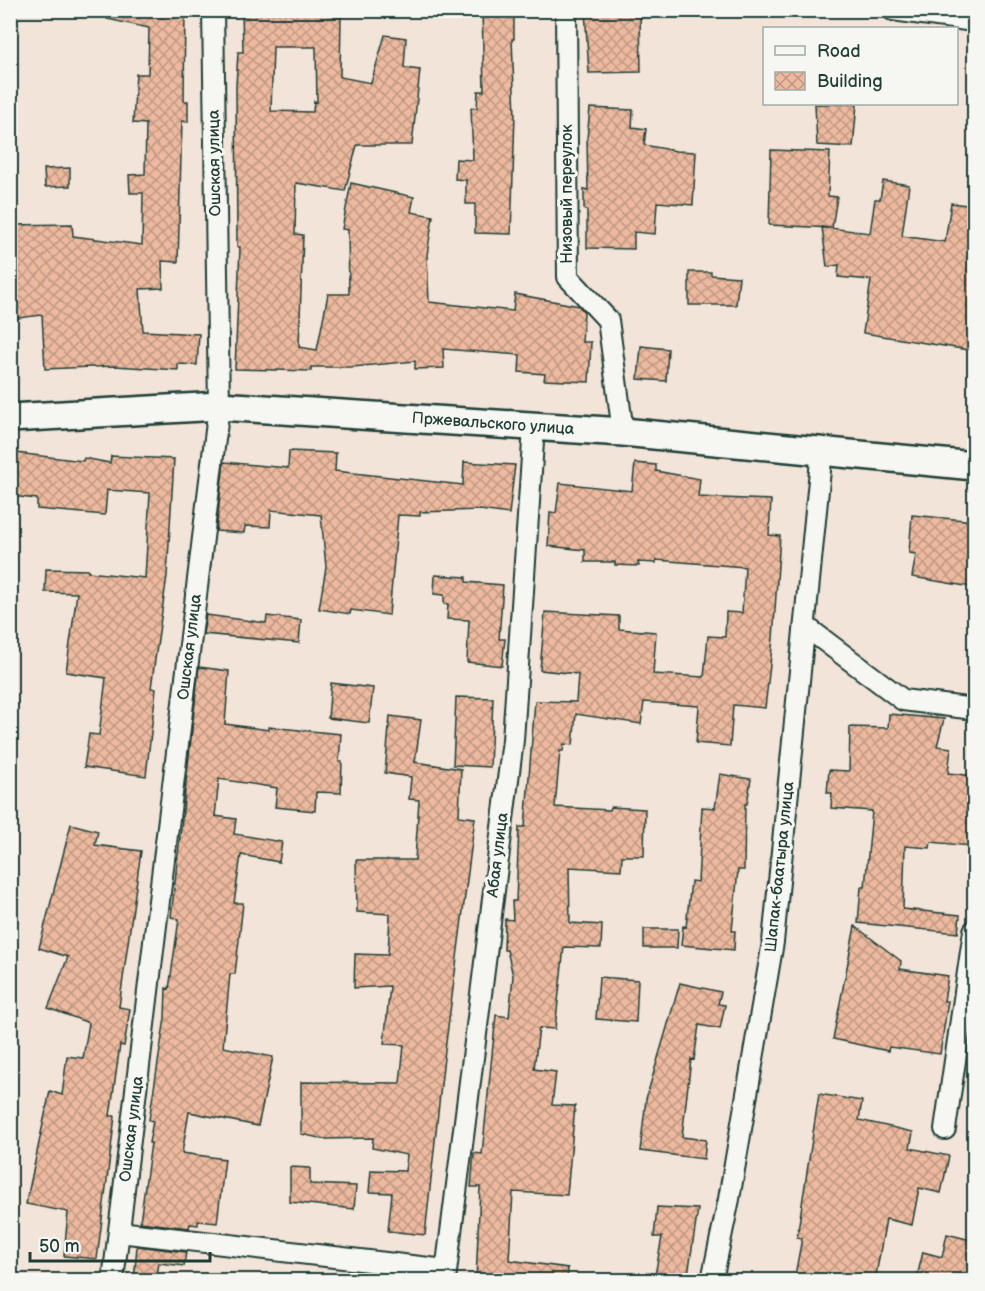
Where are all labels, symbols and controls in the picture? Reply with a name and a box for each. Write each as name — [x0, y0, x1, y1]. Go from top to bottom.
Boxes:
legend — [763, 27, 958, 105]
text: Road — [817, 41, 861, 62]
text: Building — [817, 71, 883, 92]
street label: Ошская улица — [205, 109, 225, 217]
street label: Низовый переулок — [558, 124, 577, 264]
street label: Пржевальского улица — [411, 409, 575, 439]
street label: Ошская улица — [174, 592, 206, 701]
street label: Шапак-баатыра улица — [762, 780, 798, 953]
street label: Абая улица — [483, 811, 513, 900]
street label: Ошская улица — [116, 1074, 148, 1183]
scale bar — [30, 1225, 210, 1263]
text: 50 m — [39, 1236, 80, 1257]

